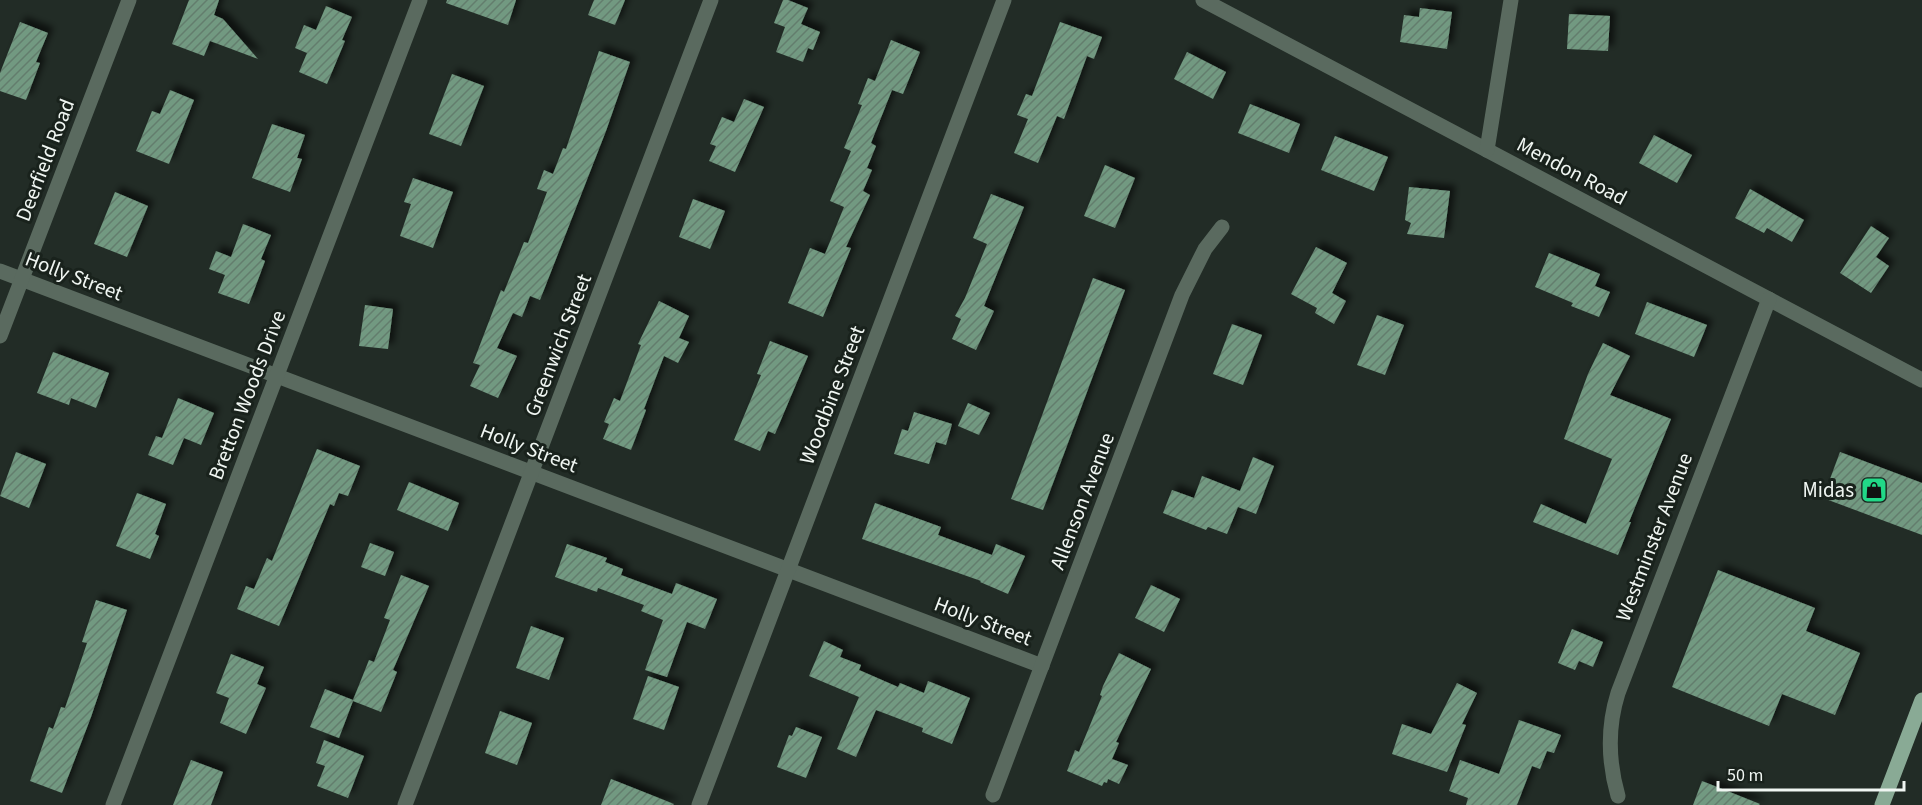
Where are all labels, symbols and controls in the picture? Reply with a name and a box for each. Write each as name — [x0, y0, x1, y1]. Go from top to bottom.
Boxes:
street label: Deerfield Road — [8, 94, 82, 226]
street label: Mendon Road — [1512, 129, 1632, 213]
street label: Holly Street — [21, 244, 127, 308]
street label: Greenwich Street — [517, 269, 599, 421]
street label: Bretton Woods Drive — [201, 306, 293, 484]
street label: Woodbine Street — [792, 321, 872, 469]
street label: Holly Street — [476, 416, 582, 480]
street label: Allenson Avenue — [1042, 428, 1122, 574]
street label: Westminster Avenue — [1608, 448, 1700, 626]
place label: Midas — [1803, 475, 1854, 505]
shop icon: Midas — [1859, 475, 1889, 505]
street label: Holly Street — [930, 589, 1036, 653]
scale bar — [1718, 754, 1904, 792]
text: 50 m — [1727, 763, 1763, 788]

